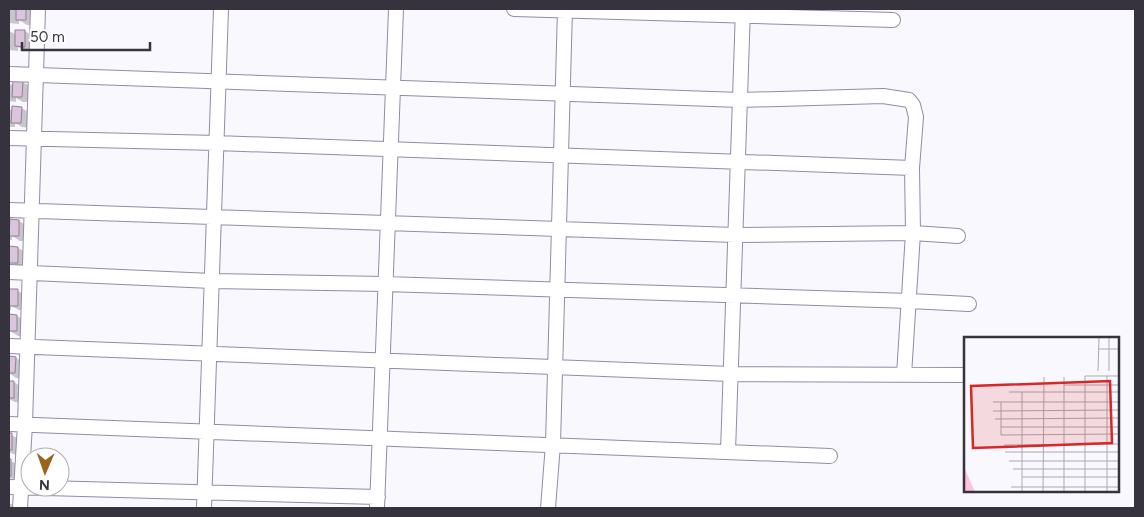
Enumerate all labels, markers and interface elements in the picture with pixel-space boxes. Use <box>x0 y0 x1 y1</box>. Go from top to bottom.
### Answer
scale bar <box>22 20 150 52</box>
text: 50 m <box>30 28 65 46</box>
inset map <box>964 337 1119 492</box>
north arrow <box>20 447 70 497</box>
text: N <box>39 476 50 493</box>

